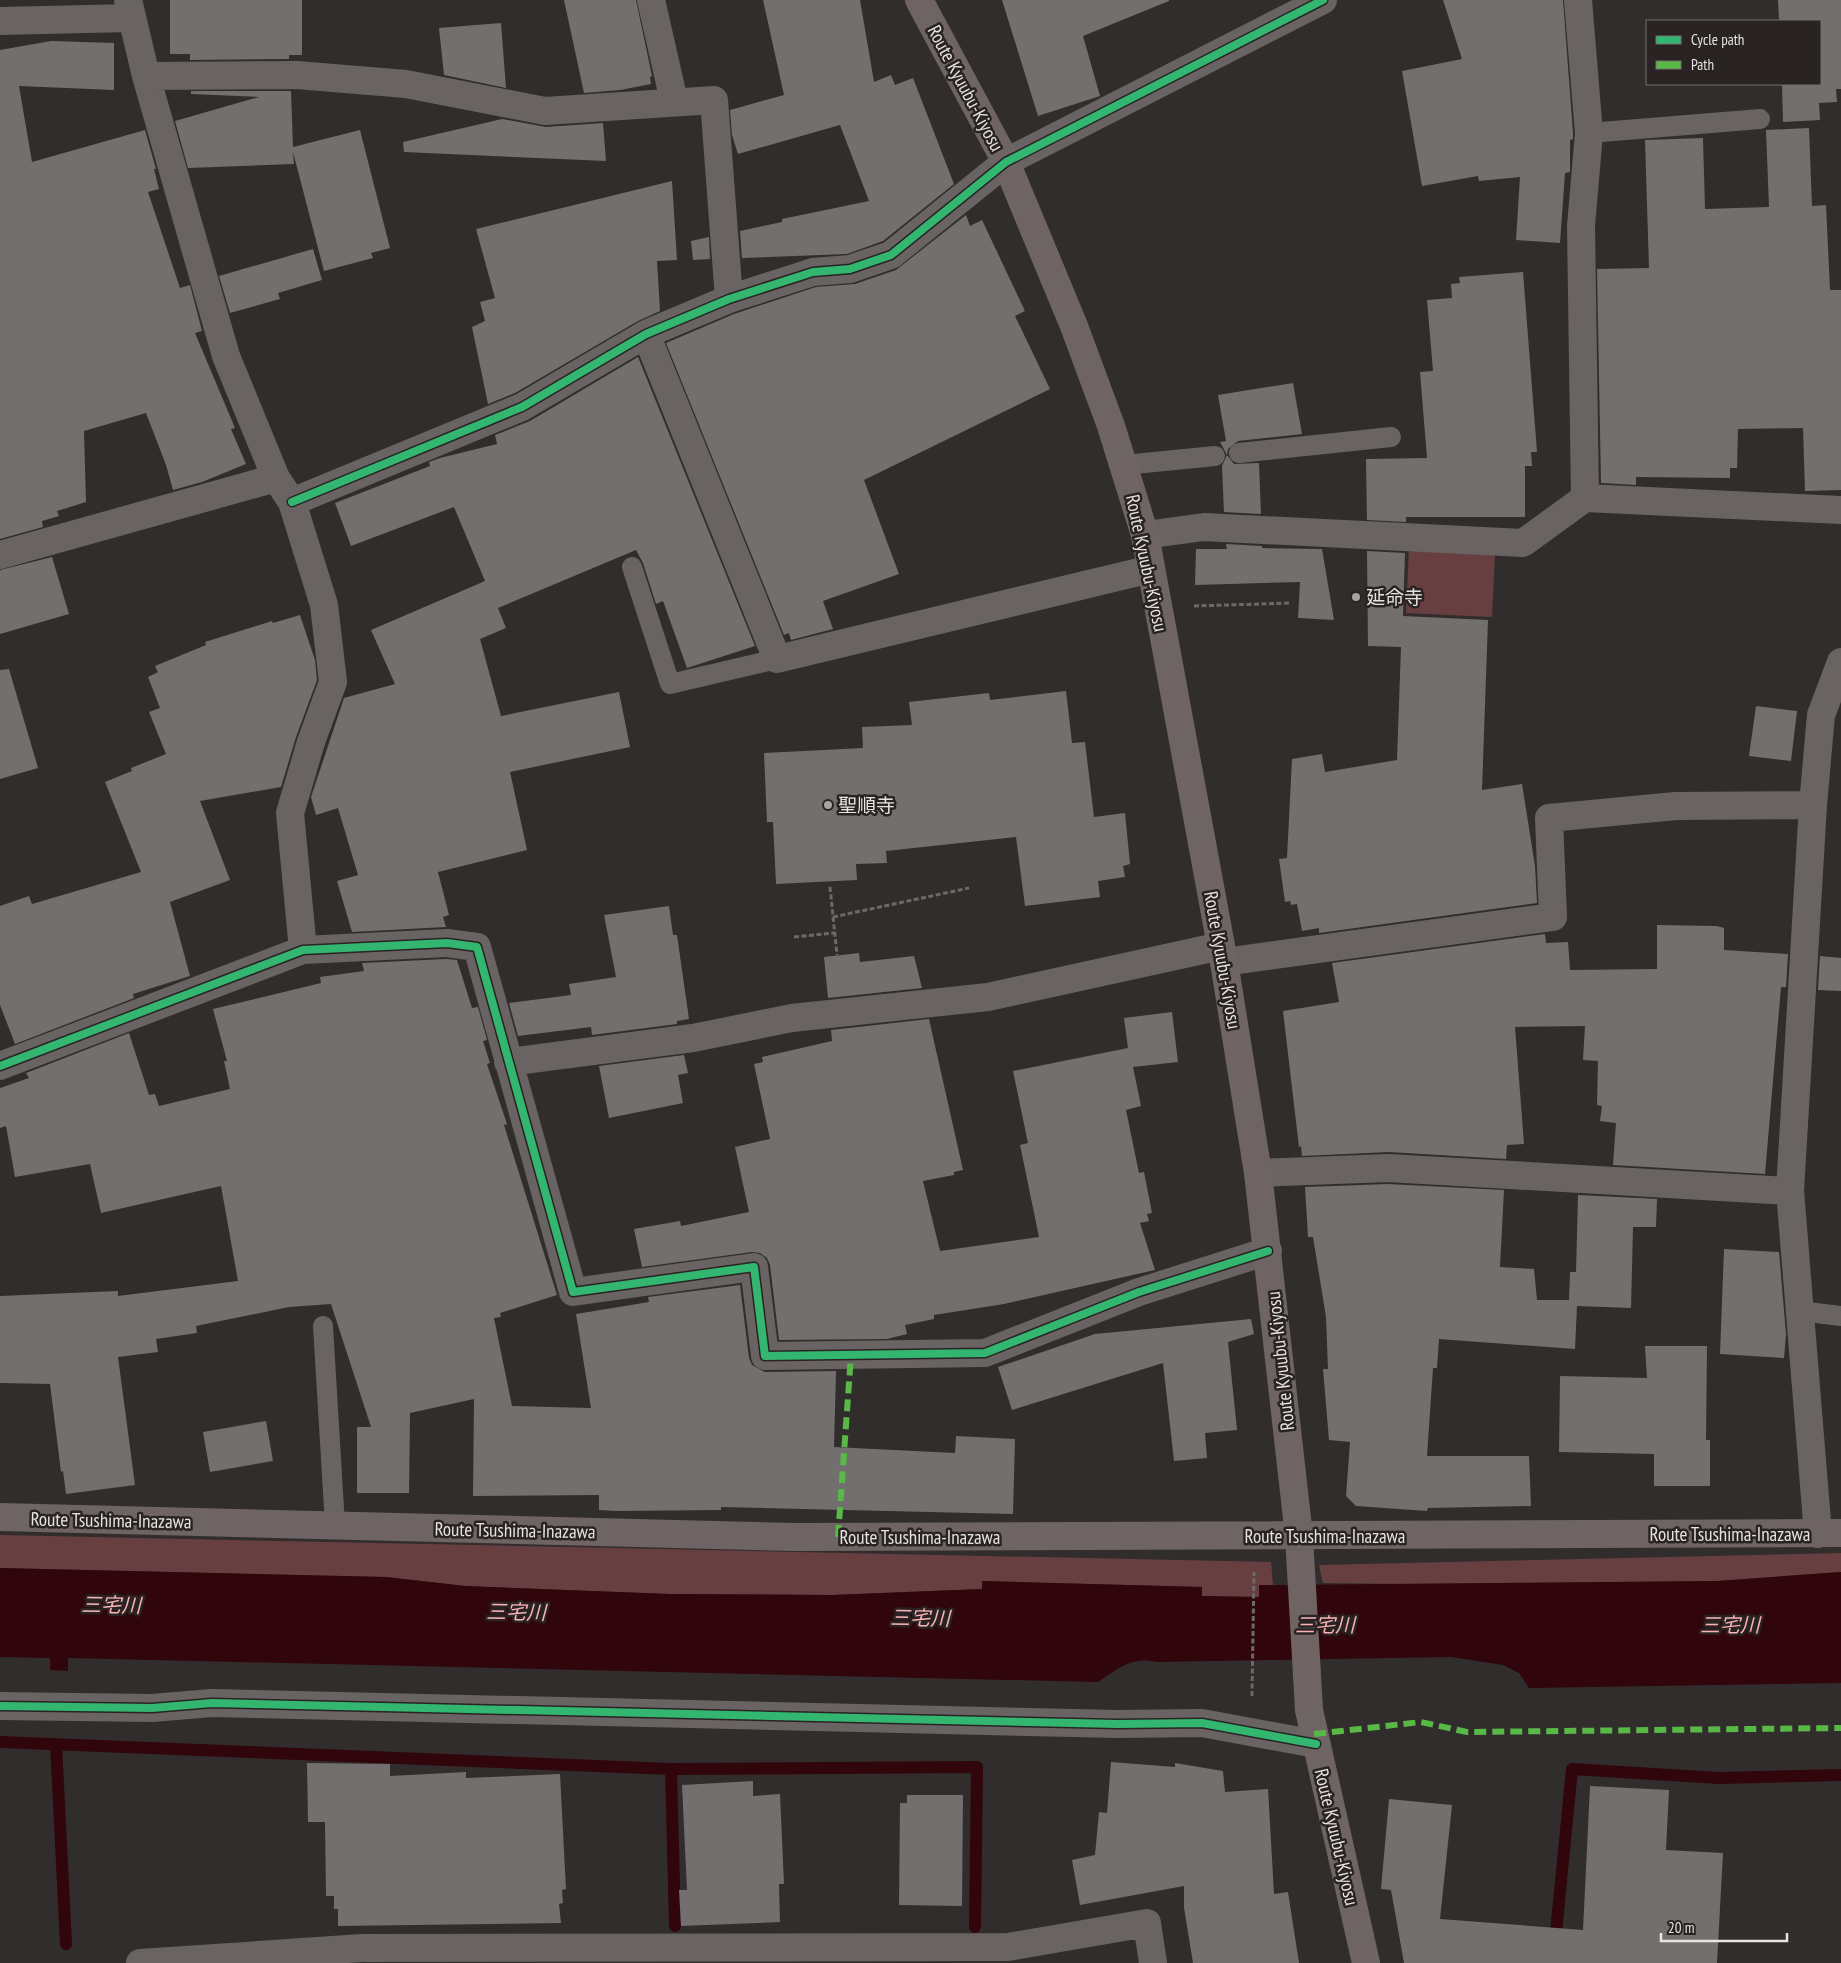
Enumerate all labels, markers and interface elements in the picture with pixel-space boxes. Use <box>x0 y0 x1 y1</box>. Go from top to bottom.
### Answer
legend <box>1646 20 1821 85</box>
street label: Route Kyuubu-Kiyosu <box>923 21 1009 155</box>
text: Cycle path <box>1691 30 1744 49</box>
text: Path <box>1691 55 1714 74</box>
street label: Route Kyuubu-Kiyosu <box>1121 492 1173 634</box>
place label: 延命寺 <box>1366 585 1423 609</box>
marker: 延命寺 <box>1350 591 1362 603</box>
place label: 聖順寺 <box>838 793 895 817</box>
marker: 聖順寺 <box>822 799 834 811</box>
street label: Route Kyuubu-Kiyosu <box>1199 889 1247 1031</box>
street label: Route Kyuubu-Kiyosu <box>1261 1290 1299 1432</box>
street label: Route Tsushima-Inazawa <box>30 1507 192 1533</box>
street label: Route Tsushima-Inazawa <box>434 1517 596 1543</box>
street label: Route Tsushima-Inazawa <box>1650 1522 1810 1546</box>
street label: Route Tsushima-Inazawa <box>1245 1524 1405 1548</box>
street label: Route Tsushima-Inazawa <box>840 1525 1000 1549</box>
water label: 三宅川 <box>81 1591 143 1619</box>
water label: 三宅川 <box>486 1598 548 1626</box>
water label: 三宅川 <box>890 1604 952 1632</box>
water label: 三宅川 <box>1295 1612 1357 1638</box>
water label: 三宅川 <box>1700 1612 1762 1638</box>
street label: Route Kyuubu-Kiyosu <box>1310 1766 1364 1908</box>
scale bar <box>1661 1910 1787 1942</box>
text: 20 m <box>1668 1918 1694 1937</box>

